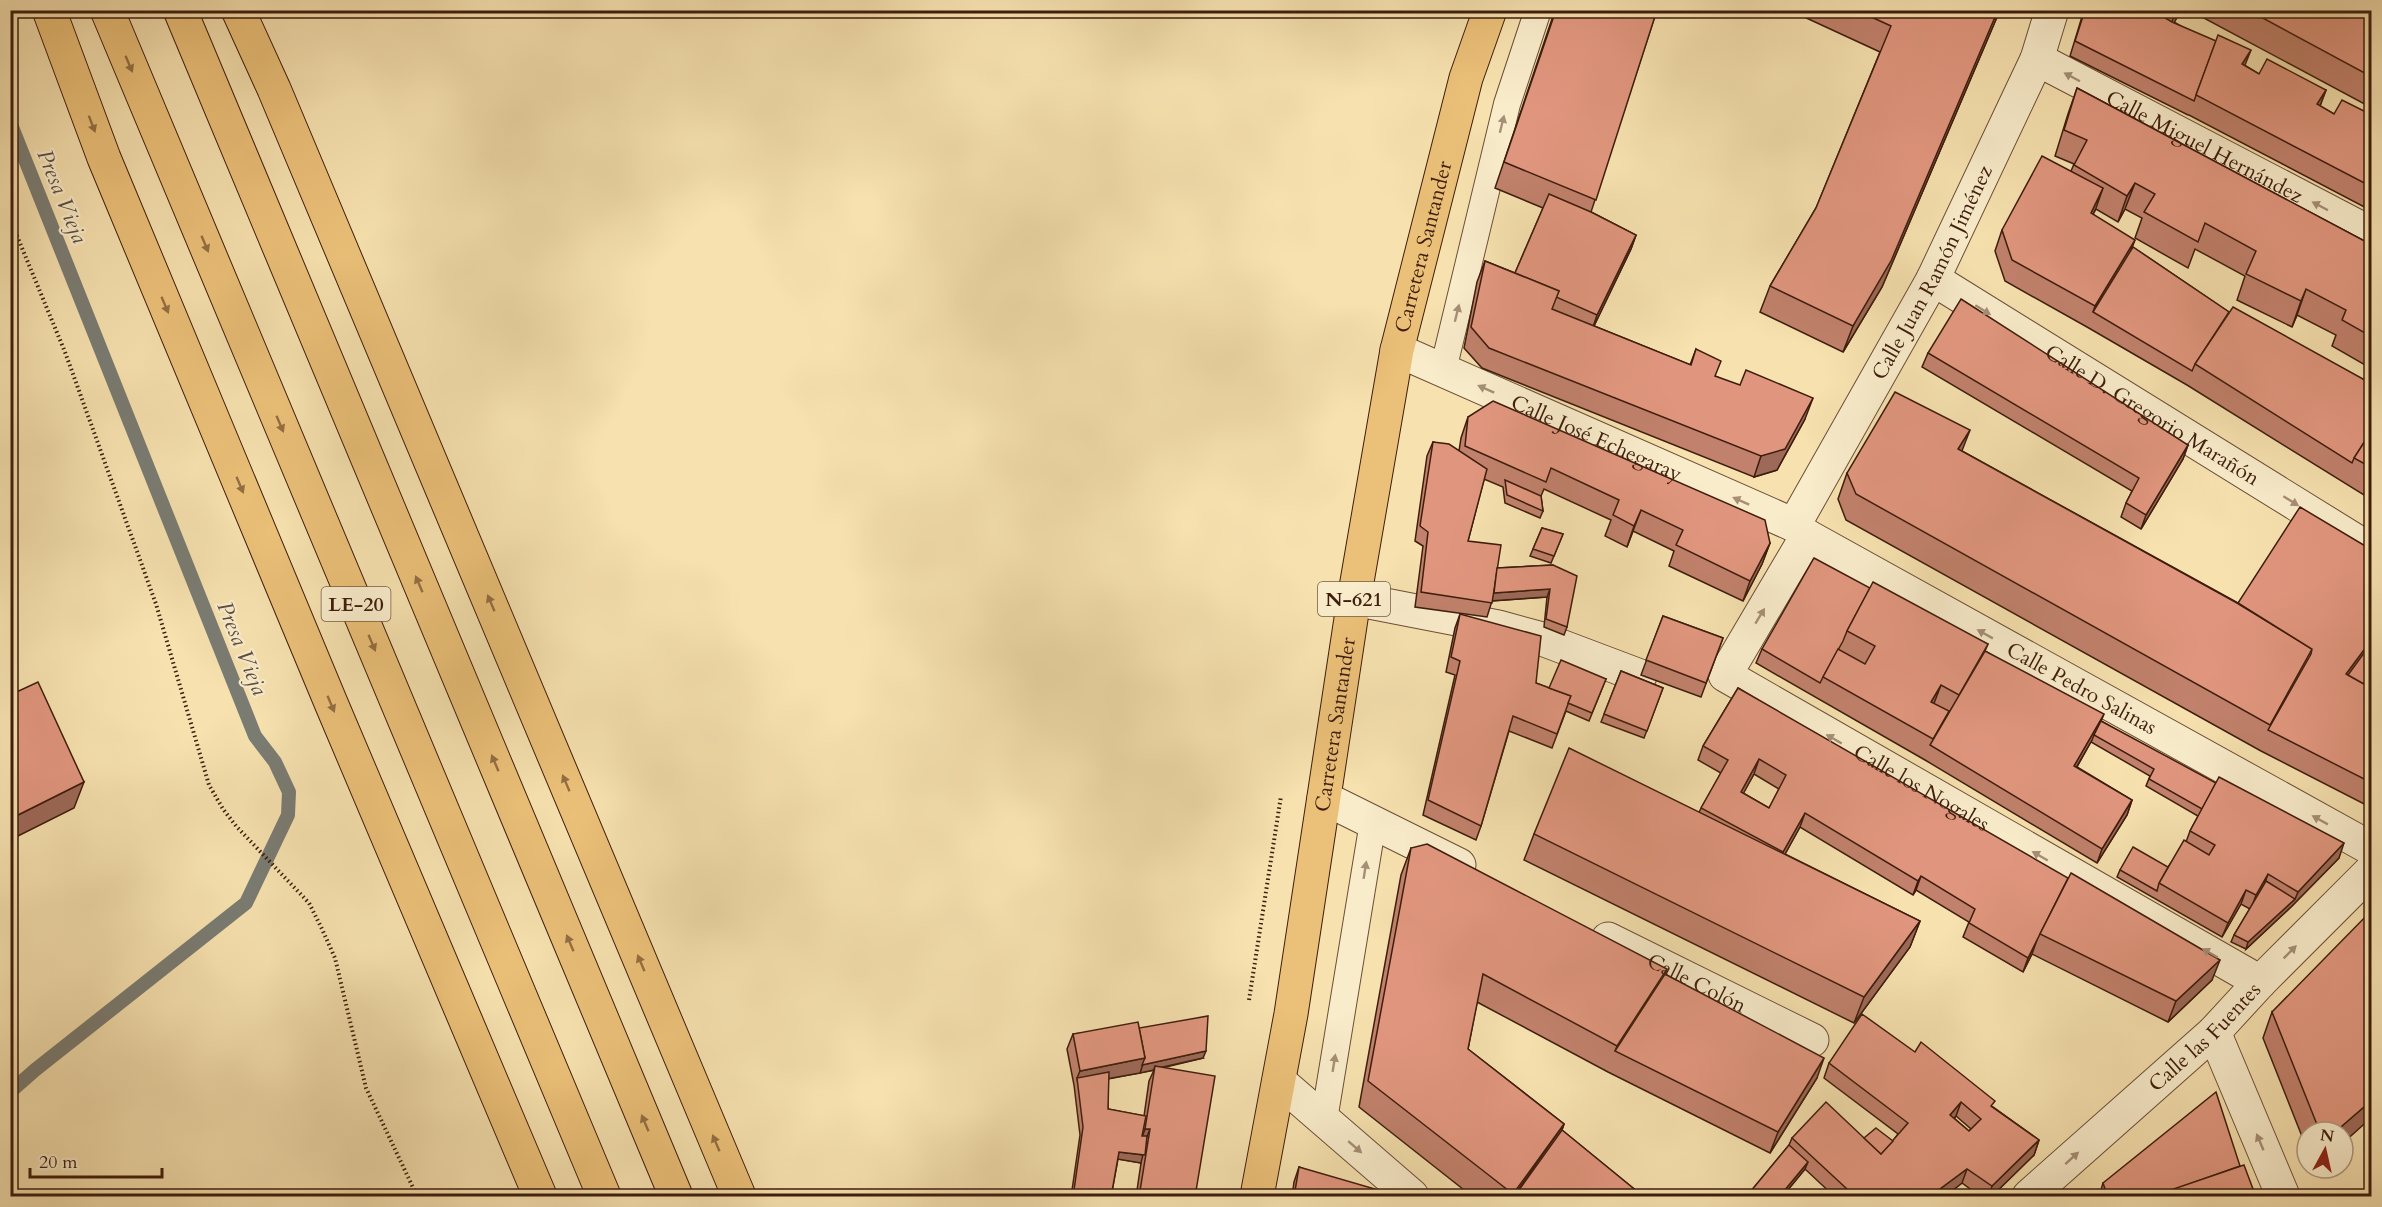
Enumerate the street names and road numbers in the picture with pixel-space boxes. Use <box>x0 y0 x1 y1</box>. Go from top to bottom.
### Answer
street label: Calle Miguel Hernández <box>2101 84 2308 211</box>
street label: Carretera Santander <box>1388 158 1459 336</box>
street label: Calle Juan Ramón Jiménez <box>1865 160 2000 385</box>
street label: Calle D. Gregorio Marañón <box>2039 338 2265 493</box>
street label: Calle José Echegaray <box>1506 388 1686 489</box>
road number: N-621 <box>1318 582 1390 616</box>
road number: LE-20 <box>322 587 391 621</box>
street label: Carretera Santander <box>1308 635 1363 814</box>
street label: Calle Pedro Salinas <box>2001 635 2162 742</box>
street label: Calle los Nogales <box>1848 738 1995 839</box>
street label: Calle Colón <box>1642 947 1751 1020</box>
street label: Calle las Fuentes <box>2142 976 2268 1099</box>

